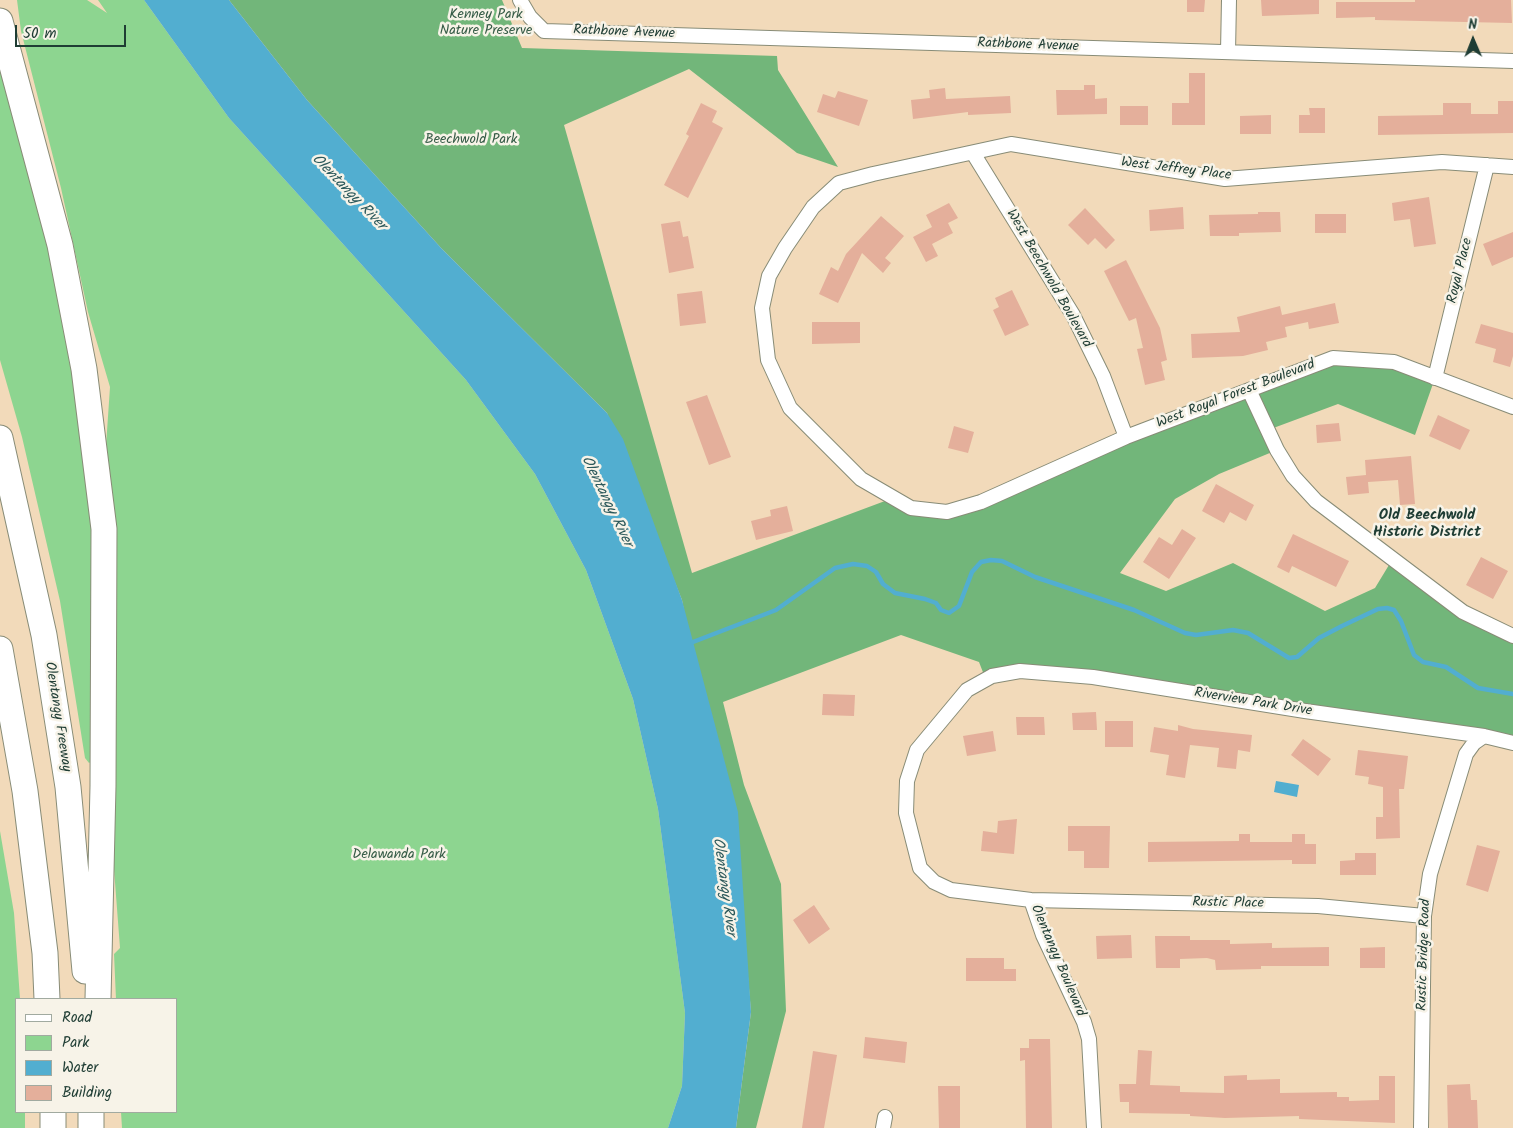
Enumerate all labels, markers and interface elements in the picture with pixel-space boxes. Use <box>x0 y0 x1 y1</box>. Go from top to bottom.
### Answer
park label: Kenney Park Nature Preserve <box>440 8 532 40</box>
text: N <box>1468 14 1477 36</box>
scale bar <box>18 15 129 47</box>
north arrow <box>1448 15 1498 65</box>
text: 50 m <box>23 22 57 46</box>
street label: Rathbone Avenue <box>573 23 675 43</box>
street label: Rathbone Avenue <box>977 36 1079 56</box>
park label: Beechwold Park <box>425 133 517 149</box>
water label: Olentangy River <box>307 151 389 235</box>
street label: West Jeffrey Place <box>1120 155 1232 185</box>
street label: West Beechwold Boulevard <box>1001 207 1095 351</box>
street label: Royal Place <box>1445 237 1477 305</box>
street label: West Royal Forest Boulevard <box>1154 357 1318 433</box>
water label: Olentangy River <box>576 454 636 550</box>
district label: Old Beechwold Historic District <box>1373 507 1481 542</box>
street label: Olentangy Freeway <box>40 661 74 773</box>
street label: Riverview Park Drive <box>1193 685 1313 721</box>
water label: Olentangy River <box>707 837 739 937</box>
park label: Delawanda Park <box>352 848 446 864</box>
street label: Rustic Place <box>1192 895 1264 913</box>
street label: Rustic Bridge Road <box>1415 899 1435 1011</box>
street label: Olentangy Boulevard <box>1026 903 1088 1019</box>
legend <box>15 998 178 1113</box>
text: Road <box>62 1006 92 1030</box>
text: Park <box>62 1031 89 1055</box>
text: Water <box>62 1056 98 1080</box>
text: Building <box>62 1081 112 1105</box>

